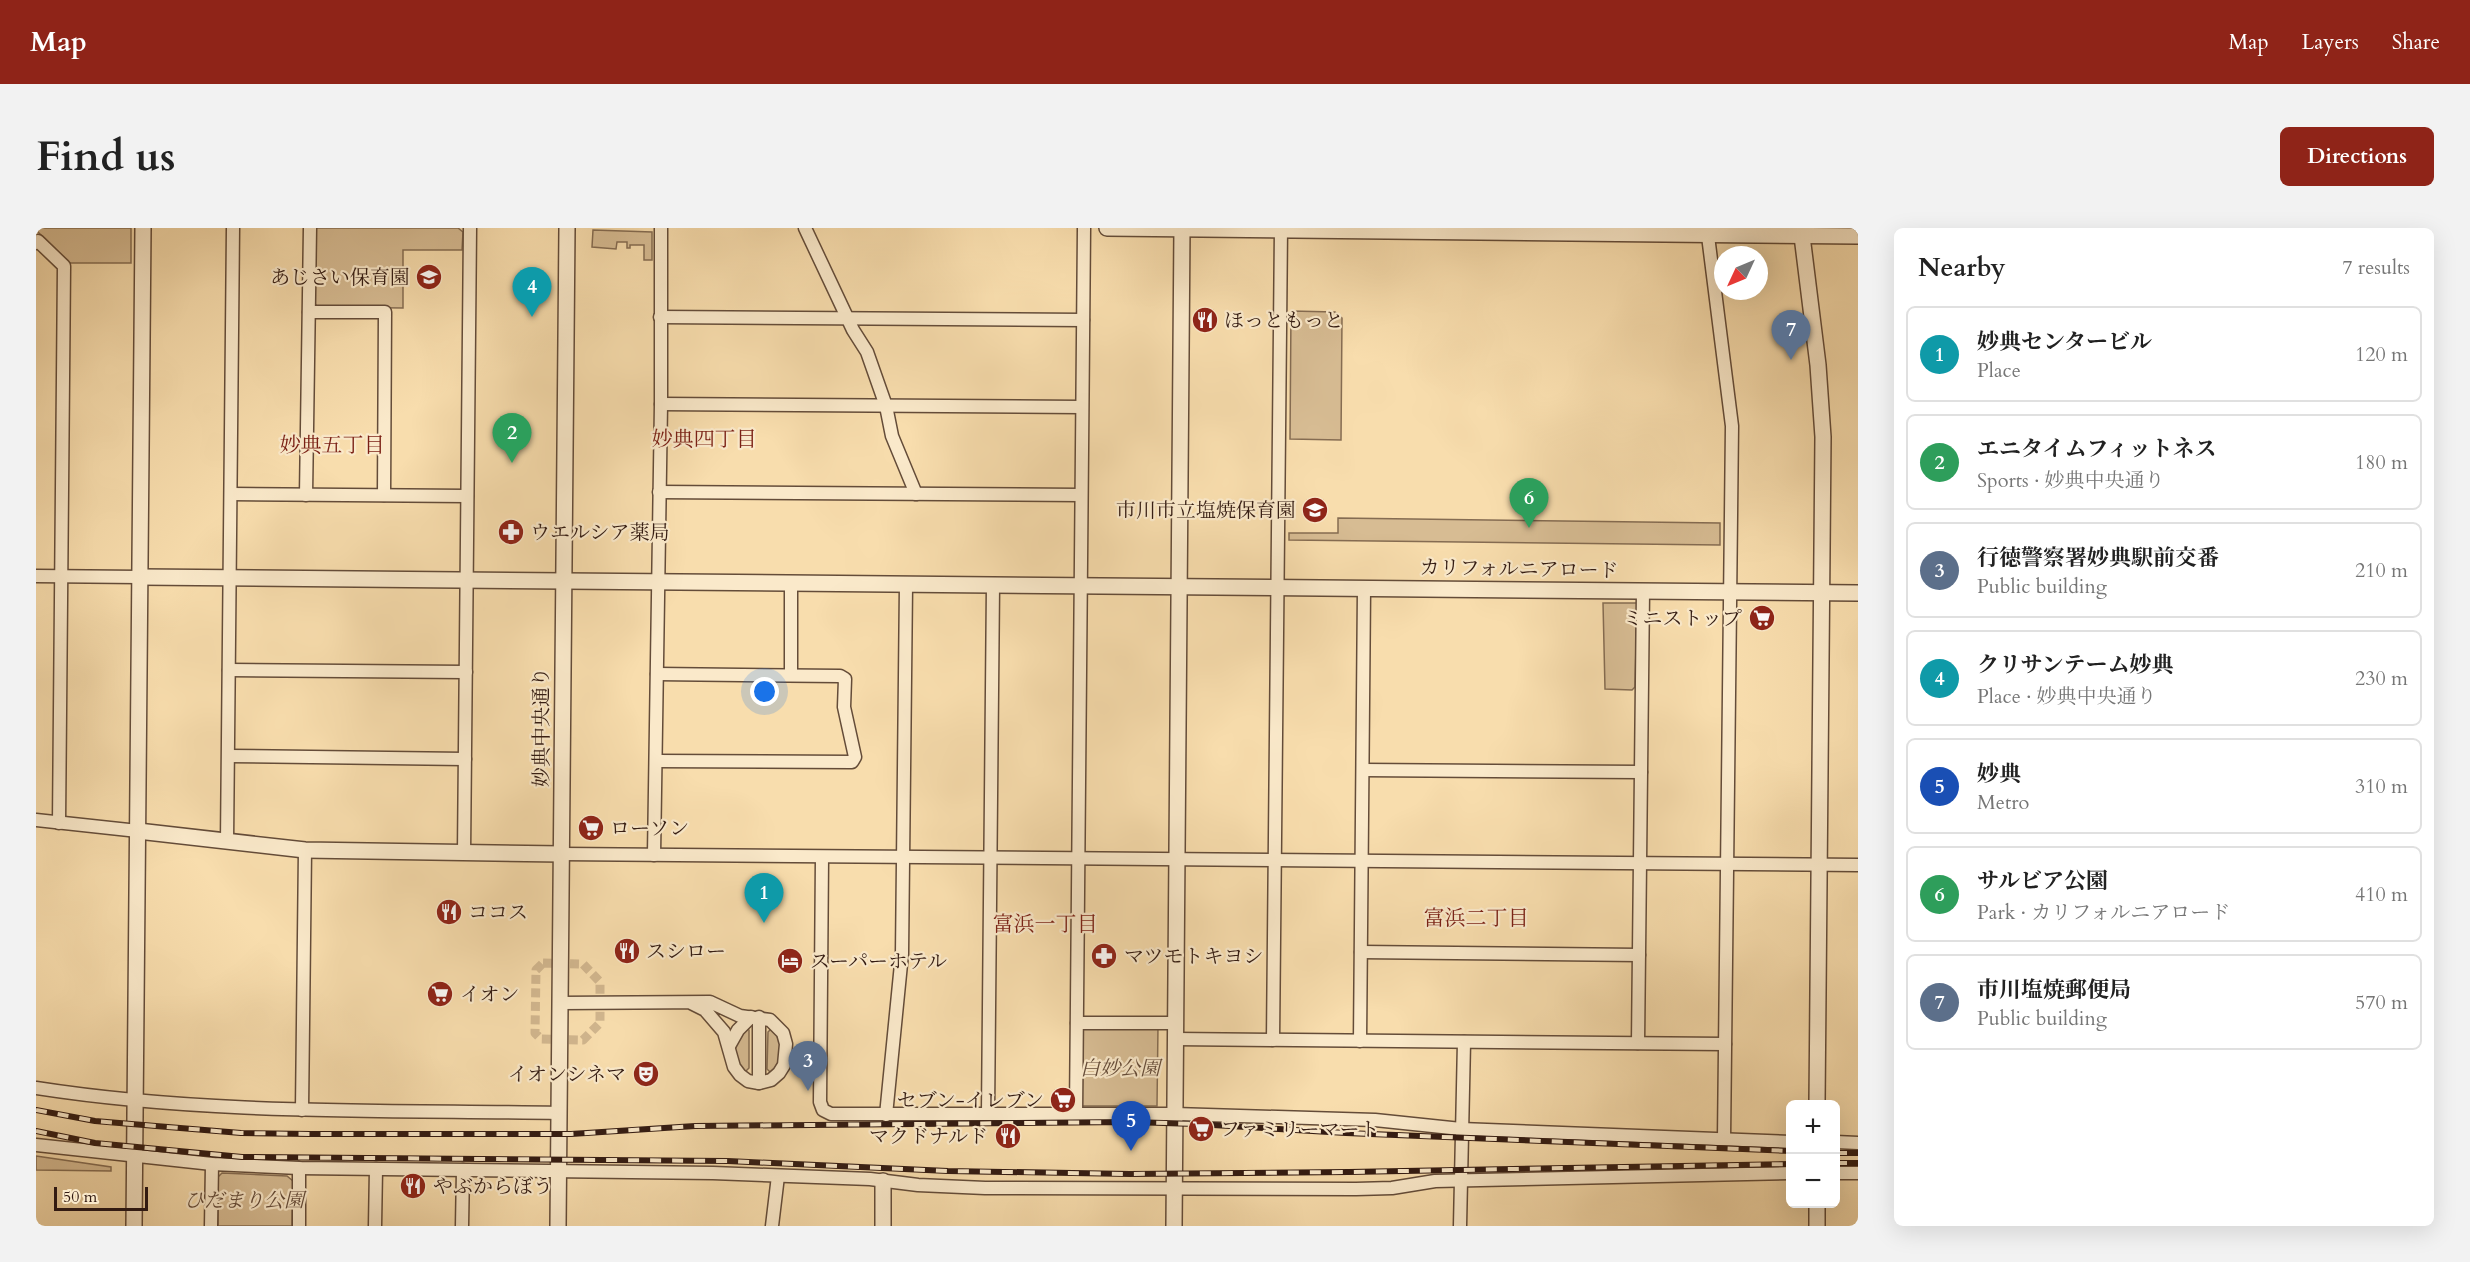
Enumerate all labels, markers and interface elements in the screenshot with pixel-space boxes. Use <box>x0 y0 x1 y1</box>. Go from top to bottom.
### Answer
text: Map <box>30 23 87 61</box>
text: Map <box>2229 28 2269 57</box>
text: Layers <box>2302 28 2359 57</box>
text: Share <box>2392 28 2440 57</box>
button: Directions <box>2280 127 2434 186</box>
text: Find us <box>36 128 176 185</box>
north arrow <box>1714 246 1768 300</box>
text: Nearby <box>1918 250 2006 285</box>
text: 7 results <box>2342 254 2410 281</box>
school or university icon: あじさい保育園 <box>414 262 444 292</box>
place label: あじさい保育園 <box>270 264 410 291</box>
pin: 4 <box>512 268 552 317</box>
restaurant icon: ほっともっと <box>1190 305 1220 335</box>
place label: ほっともっと <box>1224 307 1344 334</box>
pin: 7 <box>1772 310 1810 360</box>
text: 妙典センタービル <box>1977 327 2152 357</box>
text: 1 <box>1934 341 1945 368</box>
text: 120 m <box>2355 341 2408 368</box>
text: Place <box>1977 357 2021 384</box>
pin: 2 <box>492 414 532 463</box>
district label: 妙典四丁目 <box>652 425 757 454</box>
district label: 妙典五丁目 <box>280 431 385 460</box>
text: エニタイムフィットネス <box>1977 434 2217 464</box>
text: 2 <box>1934 449 1945 476</box>
text: 180 m <box>2355 449 2408 476</box>
text: Sports · 妙典中央通り <box>1977 467 2165 494</box>
pin: 6 <box>1510 478 1548 528</box>
school or university icon: 市川市立塩焼保育園 <box>1300 495 1330 525</box>
place label: 市川市立塩焼保育園 <box>1116 497 1296 524</box>
pharmacy icon: ウエルシア薬局 <box>496 517 526 547</box>
place label: ウエルシア薬局 <box>530 519 670 546</box>
text: 行徳警察署妙典駅前交番 <box>1977 543 2219 573</box>
street label: カリフォルニアロード <box>1419 554 1619 584</box>
text: 3 <box>1934 557 1945 584</box>
text: 210 m <box>2355 557 2408 584</box>
text: Public building <box>1977 573 2107 600</box>
supermarket icon: ミニストップ <box>1747 603 1777 633</box>
place label: ミニストップ <box>1623 605 1742 632</box>
text: クリサンテーム妙典 <box>1977 650 2173 680</box>
text: 4 <box>1934 665 1945 692</box>
text: 230 m <box>2355 665 2408 692</box>
street label: 妙典中央通り <box>528 667 555 787</box>
your location <box>750 677 779 706</box>
text: Place · 妙典中央通り <box>1977 683 2157 710</box>
text: 妙典 <box>1977 759 2021 789</box>
text: 5 <box>1934 773 1945 800</box>
text: 310 m <box>2355 773 2408 800</box>
text: Metro <box>1977 789 2029 816</box>
supermarket icon: ローソン <box>576 813 606 843</box>
place label: ローソン <box>610 815 689 842</box>
text: サルビア公園 <box>1977 866 2108 896</box>
pin: 1 <box>744 874 784 923</box>
text: 6 <box>1934 881 1945 908</box>
text: 410 m <box>2355 881 2408 908</box>
restaurant icon: ココス <box>434 897 464 927</box>
place label: ココス <box>468 899 528 926</box>
text: Park · カリフォルニアロード <box>1977 899 2230 926</box>
district label: 富浜二丁目 <box>1424 904 1529 933</box>
district label: 富浜一丁目 <box>993 910 1098 939</box>
restaurant icon: スシロー <box>612 936 642 966</box>
place label: スシロー <box>646 938 726 965</box>
pharmacy icon: マツモトキヨシ <box>1089 941 1119 971</box>
place label: マツモトキヨシ <box>1124 943 1263 970</box>
hotel icon: スーパーホテル <box>775 946 805 976</box>
place label: スーパーホテル <box>810 948 947 975</box>
text: 市川塩焼郵便局 <box>1977 975 2131 1005</box>
supermarket icon: イオン <box>425 979 455 1009</box>
place label: イオン <box>460 981 519 1008</box>
text: 7 <box>1934 989 1945 1016</box>
text: 570 m <box>2355 989 2408 1016</box>
text: Public building <box>1977 1005 2107 1032</box>
pin: 3 <box>788 1042 828 1091</box>
park label: 白妙公園 <box>1080 1055 1163 1082</box>
theatre icon: イオンシネマ <box>631 1059 661 1089</box>
place label: イオンシネマ <box>508 1061 626 1088</box>
supermarket icon: セブン-イレブン <box>1048 1085 1078 1115</box>
place label: セブン-イレブン <box>897 1087 1044 1114</box>
map controls <box>1786 1100 1840 1208</box>
button: + <box>1786 1100 1840 1154</box>
pin: 5 <box>1112 1102 1150 1151</box>
supermarket icon: ファミリーマート <box>1186 1114 1216 1144</box>
place label: ファミリーマート <box>1220 1116 1380 1143</box>
restaurant icon: マクドナルド <box>993 1121 1023 1151</box>
place label: マクドナルド <box>869 1123 988 1150</box>
button: − <box>1786 1154 1840 1208</box>
restaurant icon: やぶからぼう <box>398 1171 428 1201</box>
place label: やぶからぼう <box>433 1173 553 1200</box>
scale bar <box>54 1184 148 1212</box>
text: 50 m <box>63 1186 97 1208</box>
park label: ひだまり公園 <box>184 1187 307 1214</box>

